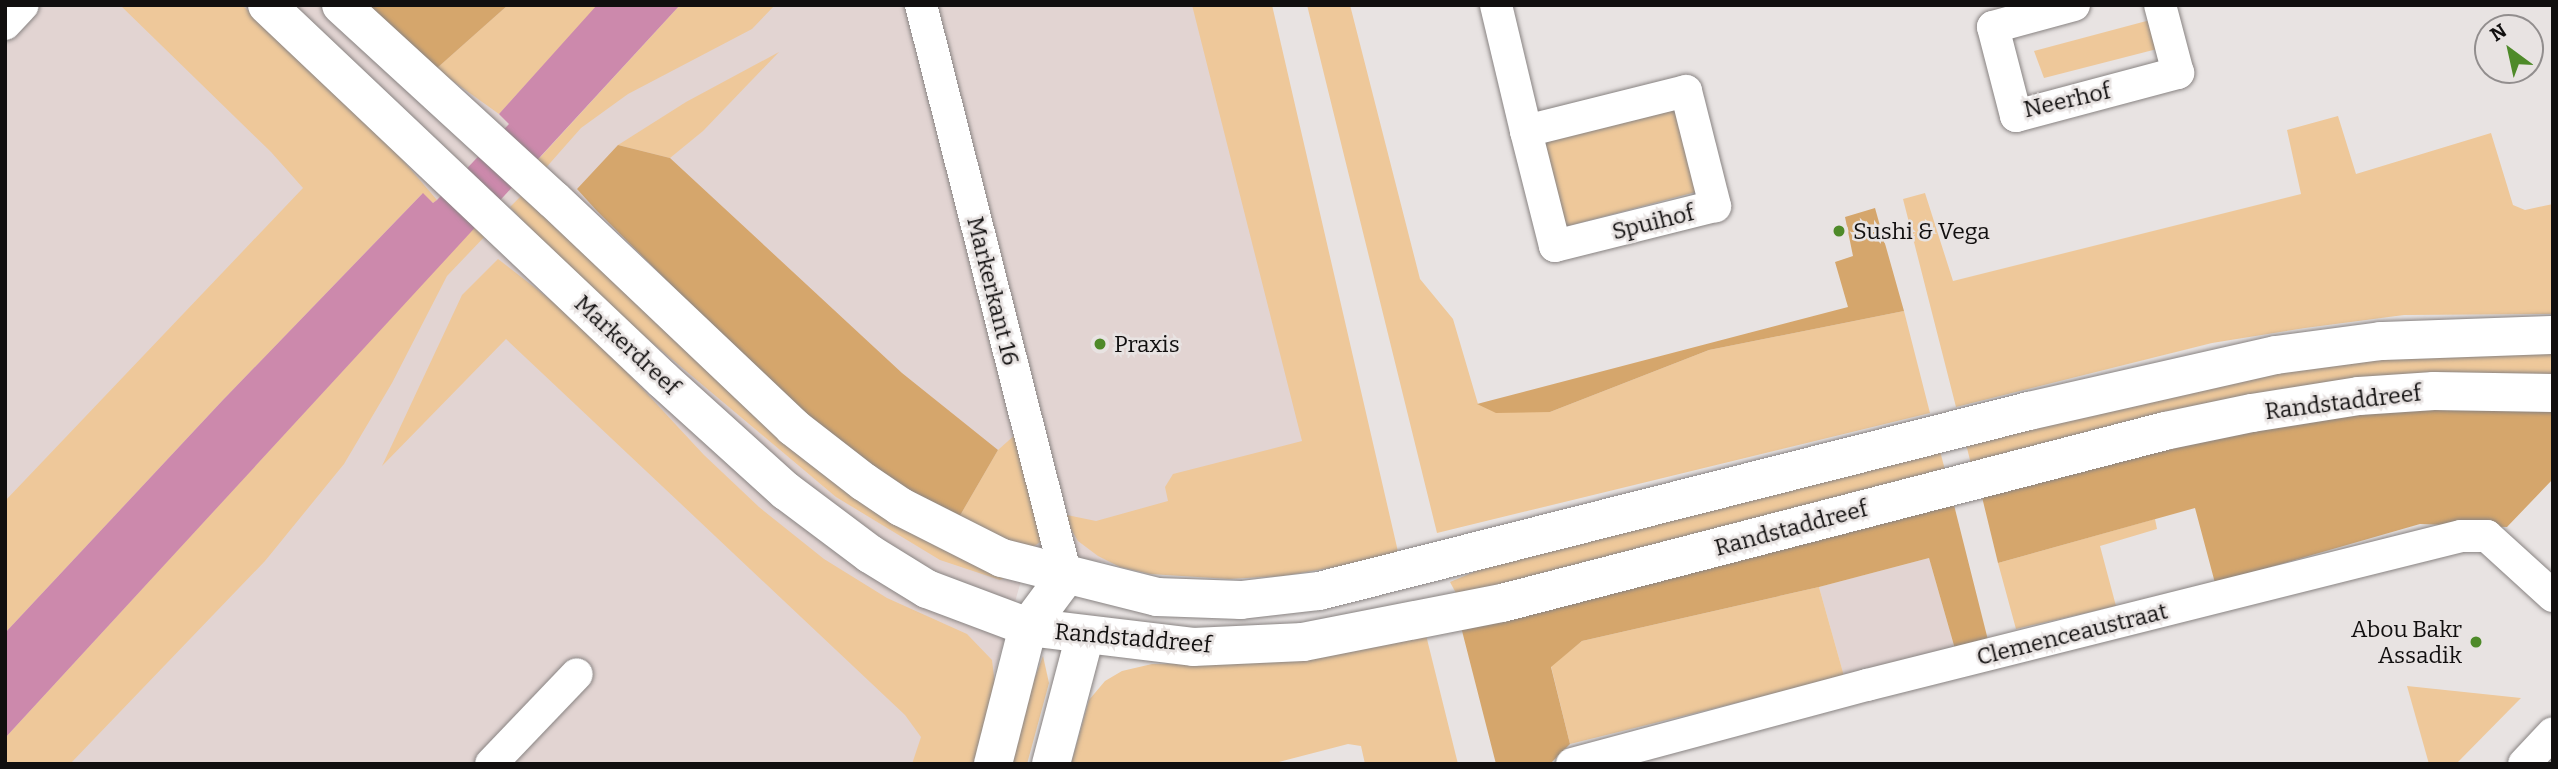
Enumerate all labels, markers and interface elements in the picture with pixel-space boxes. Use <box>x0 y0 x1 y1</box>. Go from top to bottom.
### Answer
north arrow <box>2474 14 2544 84</box>
text: N <box>2486 19 2511 46</box>
street label: Neerhof <box>2021 77 2113 123</box>
street label: Spuihof <box>1609 199 1697 245</box>
street label: Markerkant 16 <box>961 214 1025 368</box>
place label: Sushi & Vega <box>1853 217 1990 245</box>
marker: Sushi & Vega <box>1831 223 1847 239</box>
street label: Markerdreef <box>569 289 685 401</box>
place label: Praxis <box>1114 330 1180 358</box>
marker: Praxis <box>1092 336 1108 352</box>
street label: Randstaddreef <box>2263 379 2423 425</box>
street label: Randstaddreef <box>1711 494 1871 562</box>
street label: Clemenceaustraat <box>1974 597 2170 671</box>
place label: Abou Bakr Assadik <box>2351 615 2462 669</box>
street label: Randstaddreef <box>1053 617 1213 659</box>
marker: Abou Bakr Assadik <box>2468 634 2484 650</box>

